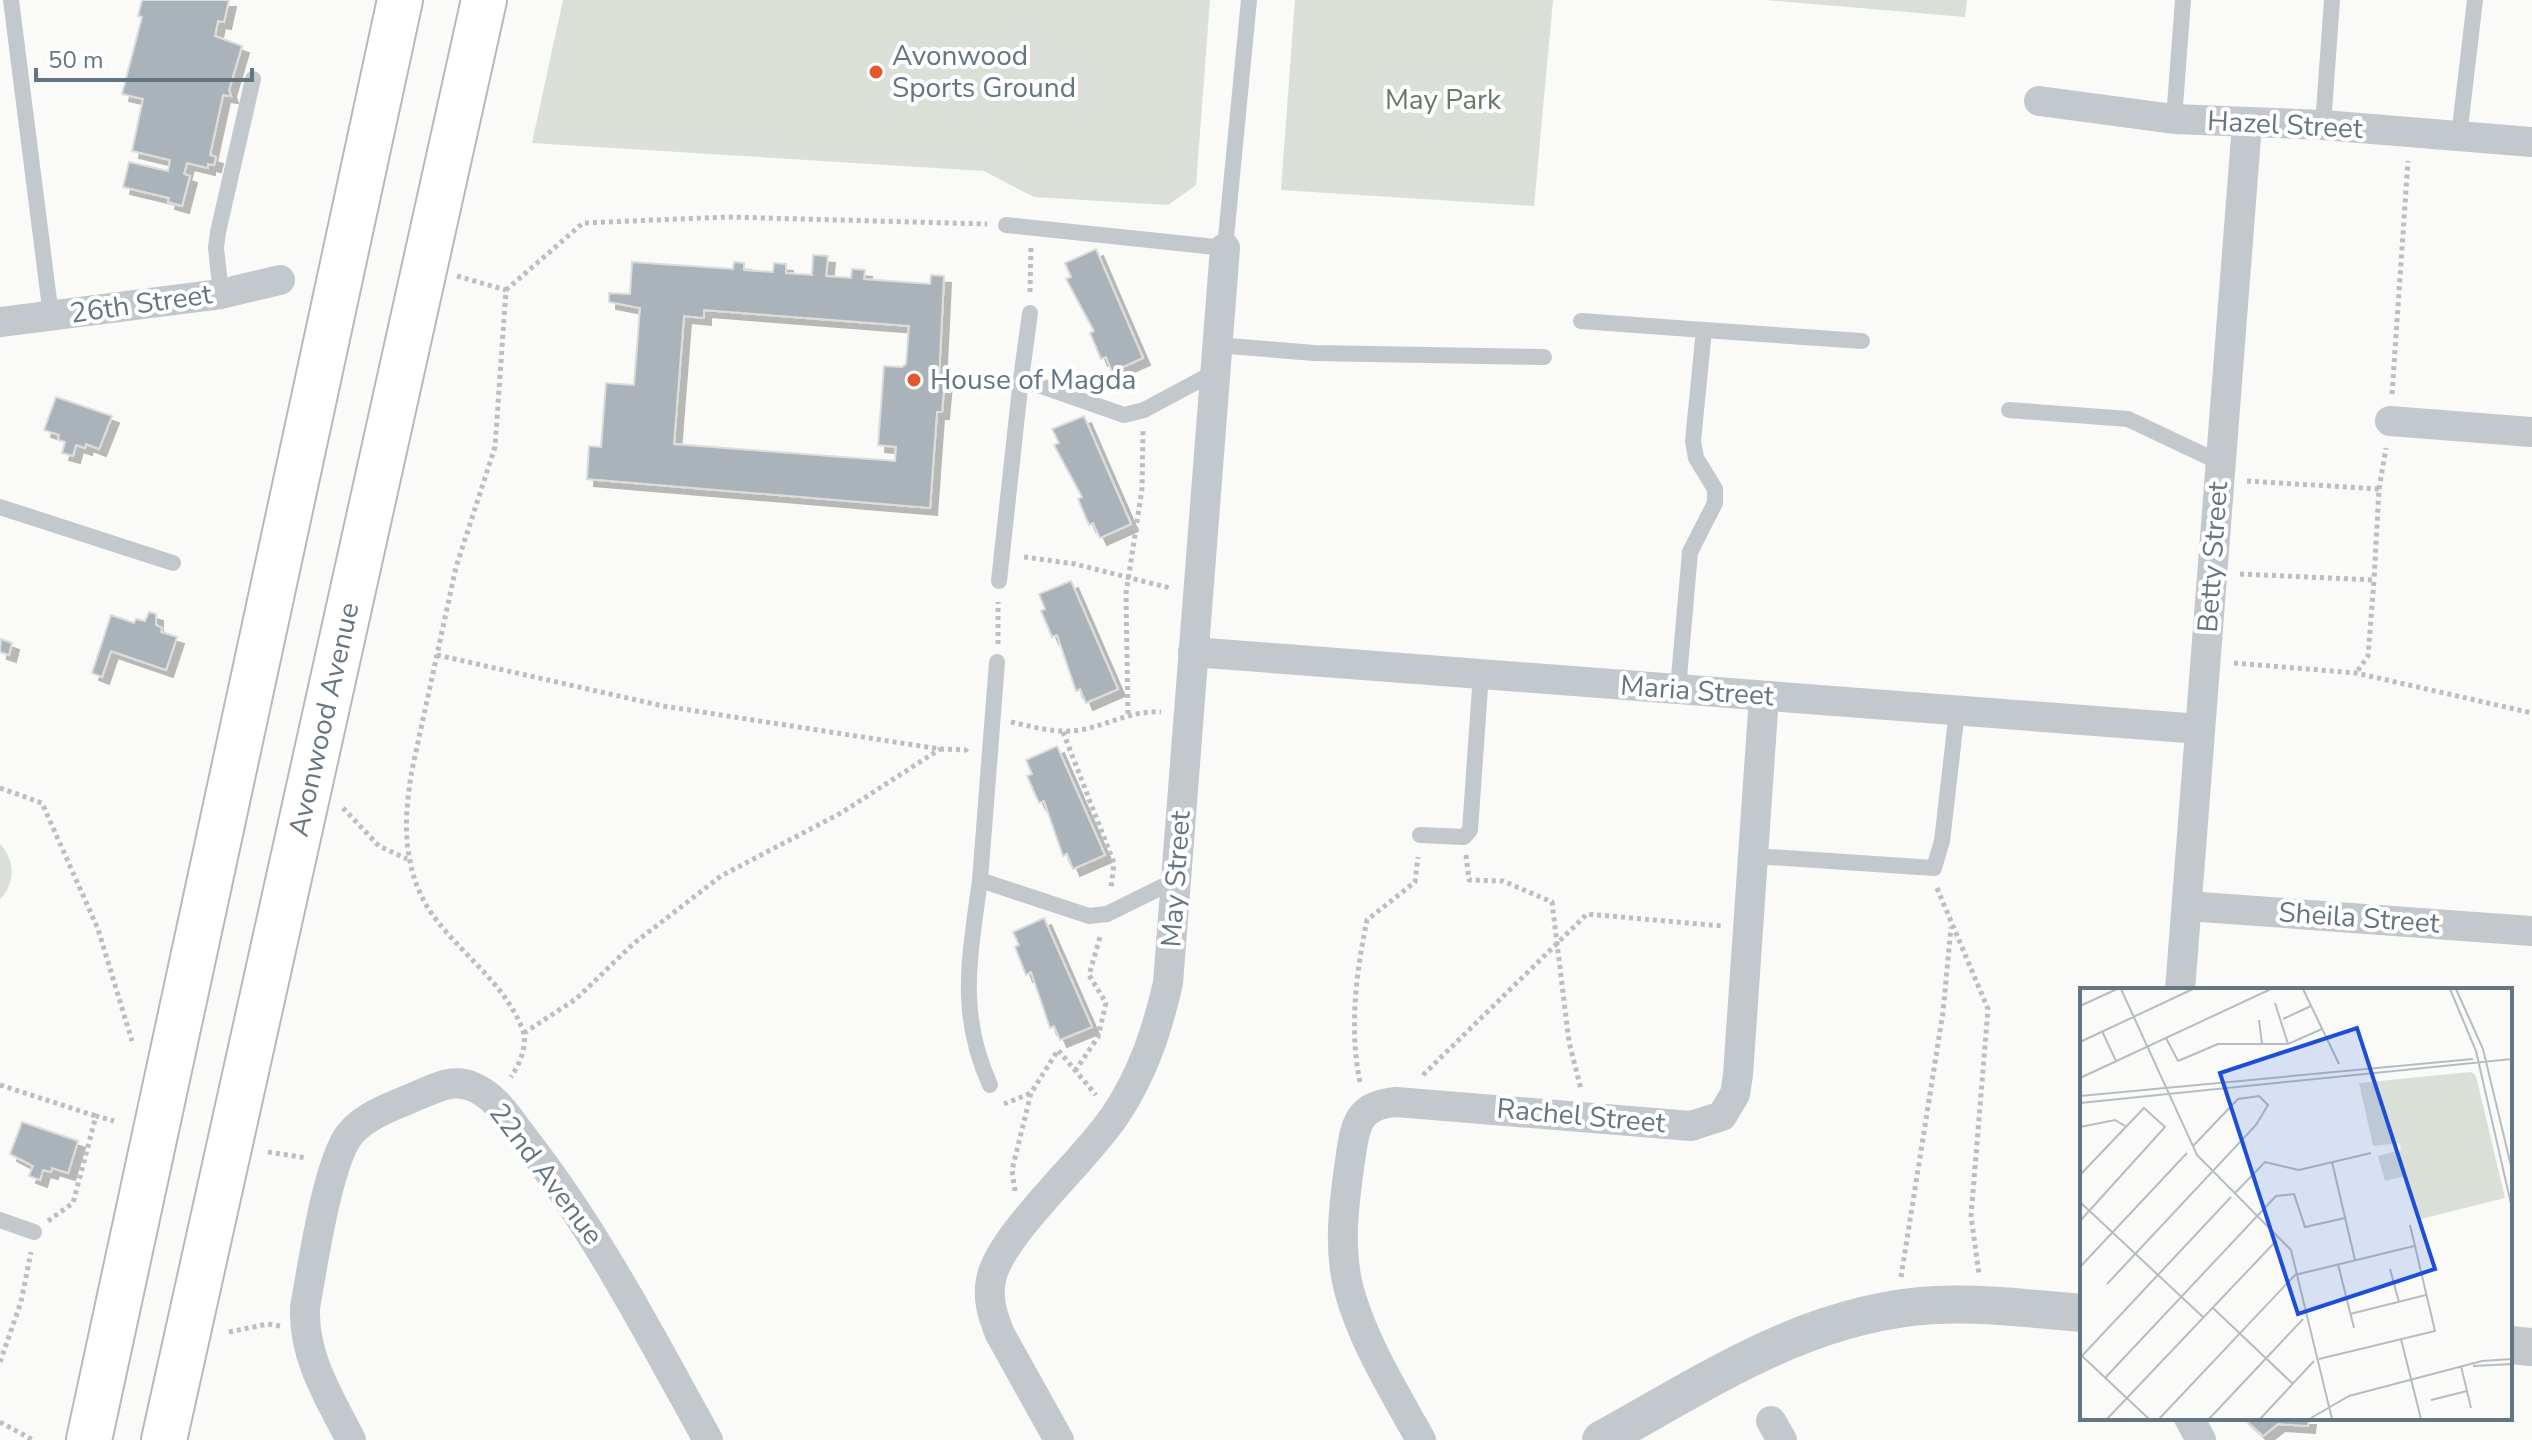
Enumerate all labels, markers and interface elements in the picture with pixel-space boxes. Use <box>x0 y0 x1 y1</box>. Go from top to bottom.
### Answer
scale bar <box>36 32 252 82</box>
place label: Avonwood Sports Ground <box>892 37 1076 107</box>
text: 50 m <box>48 44 104 76</box>
marker: Avonwood Sports Ground <box>867 63 885 81</box>
park label: May Park <box>1385 81 1502 119</box>
street label: Hazel Street <box>2206 102 2364 148</box>
street label: 26th Street <box>68 275 215 333</box>
place label: House of Magda <box>930 361 1136 399</box>
marker: House of Magda <box>905 371 923 389</box>
street label: Betty Street <box>2189 480 2237 634</box>
street label: Avonwood Avenue <box>280 599 369 840</box>
street label: Maria Street <box>1619 667 1775 715</box>
street label: May Street <box>1152 809 1200 948</box>
street label: Sheila Street <box>2277 893 2441 943</box>
inset map <box>2080 988 2512 1420</box>
street label: Rachel Street <box>1495 1090 1667 1142</box>
street label: 22nd Avenue <box>480 1095 612 1253</box>

